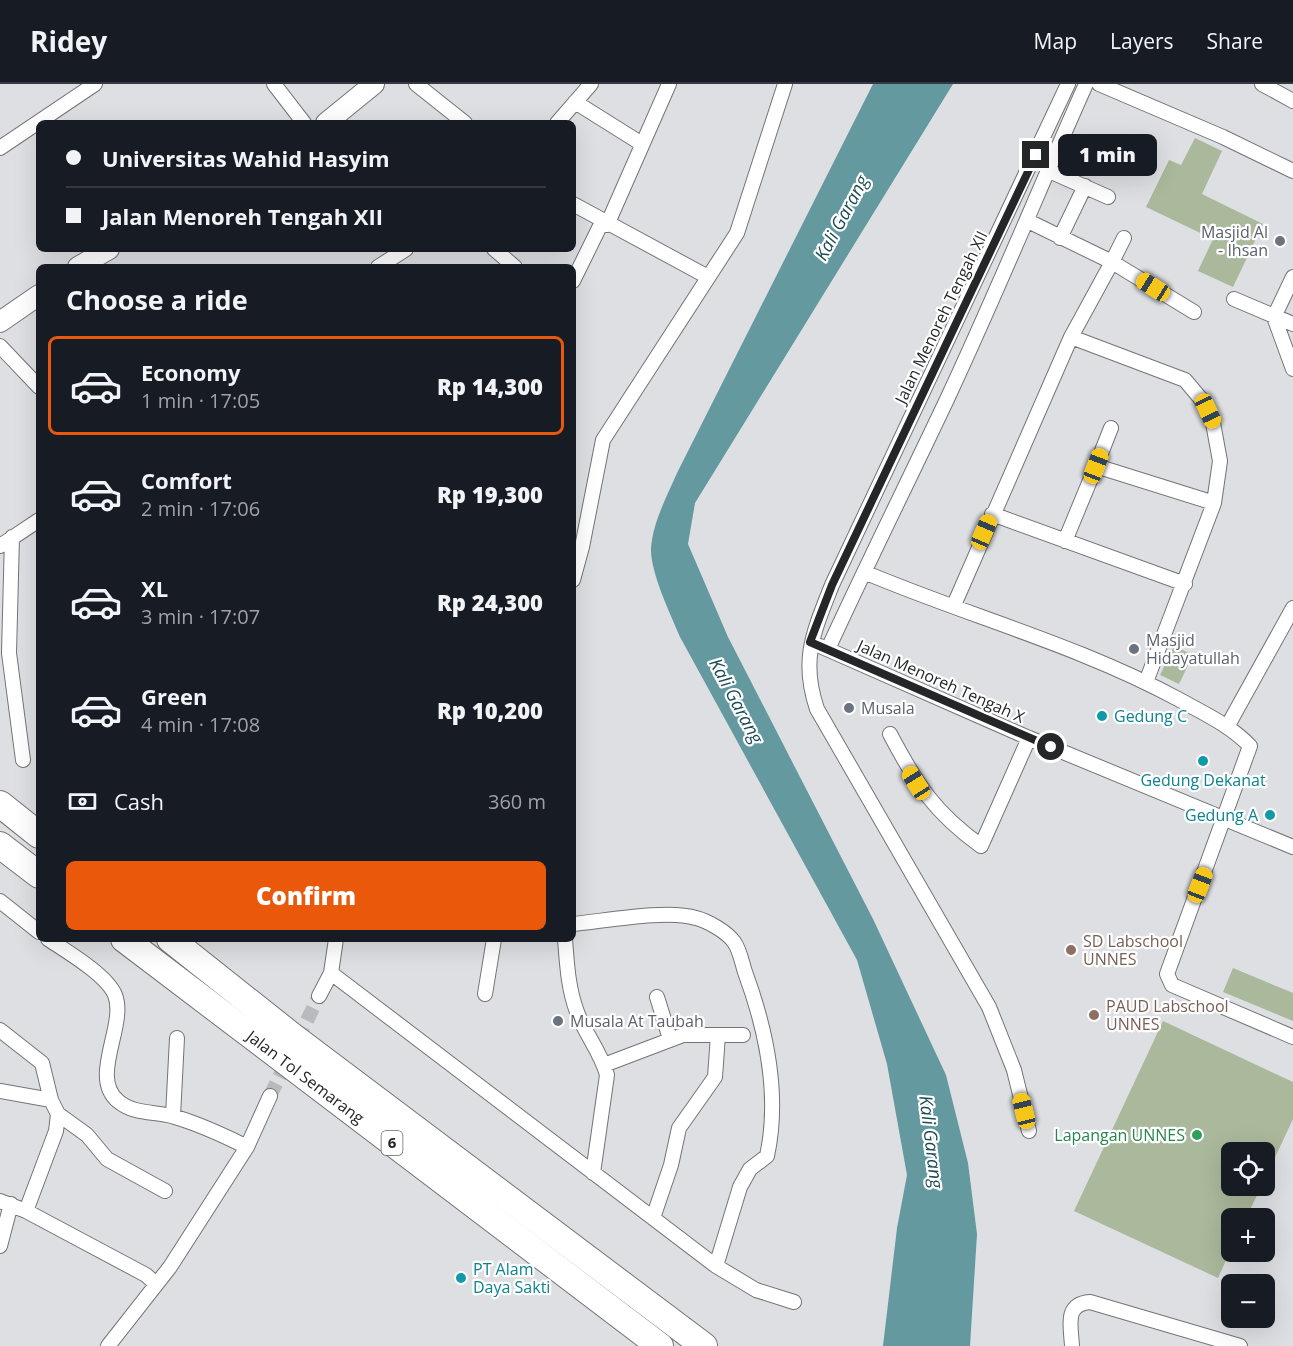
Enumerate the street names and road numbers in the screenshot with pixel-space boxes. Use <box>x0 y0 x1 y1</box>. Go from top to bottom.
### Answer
street label: Jalan Menoreh Tengah XII <box>889 227 992 409</box>
street label: Jalan Menoreh Tengah X <box>852 633 1029 728</box>
street label: Jalan Tol Semarang <box>241 1024 369 1129</box>
road number: 6 <box>382 1131 402 1155</box>

